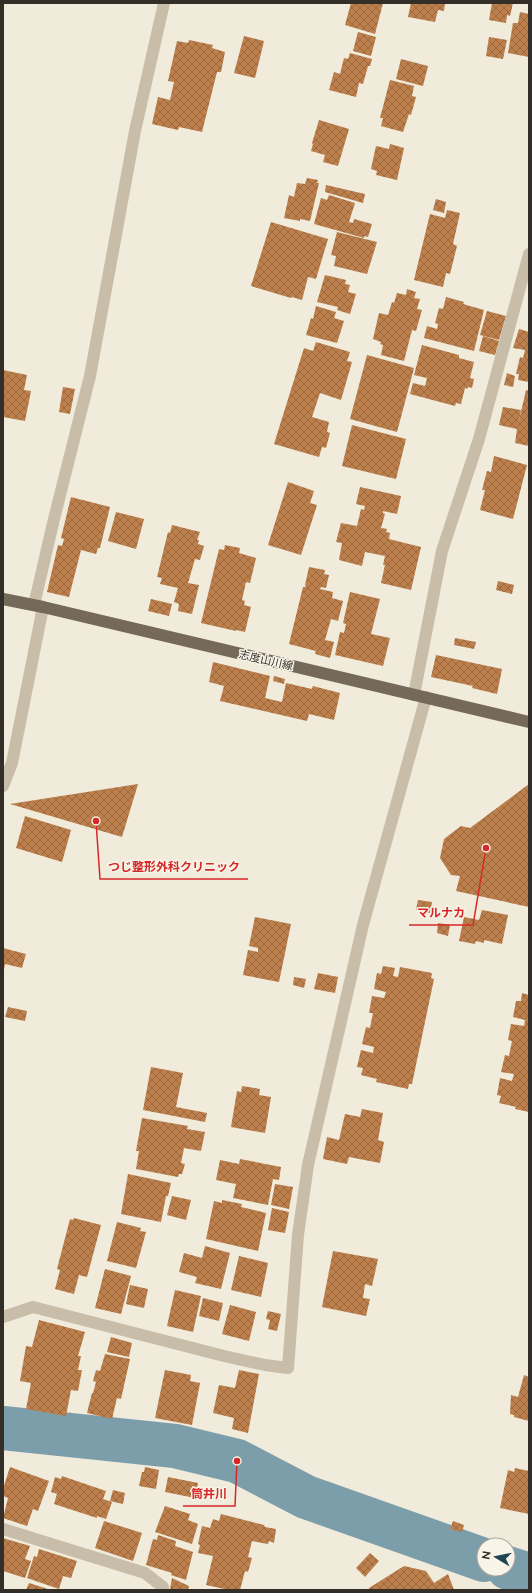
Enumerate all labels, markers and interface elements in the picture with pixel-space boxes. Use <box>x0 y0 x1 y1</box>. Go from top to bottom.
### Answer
street label: 志度山川線 <box>238 648 294 673</box>
callout: つじ整形外科クリニック <box>100 855 248 879</box>
text: つじ整形外科クリニック <box>108 860 240 874</box>
callout: マルナカ <box>409 901 473 925</box>
text: マルナカ <box>417 906 465 920</box>
callout: 筒井川 <box>183 1482 235 1506</box>
text: 筒井川 <box>191 1487 227 1501</box>
north arrow <box>476 1537 516 1577</box>
text: N <box>480 1550 494 1561</box>

